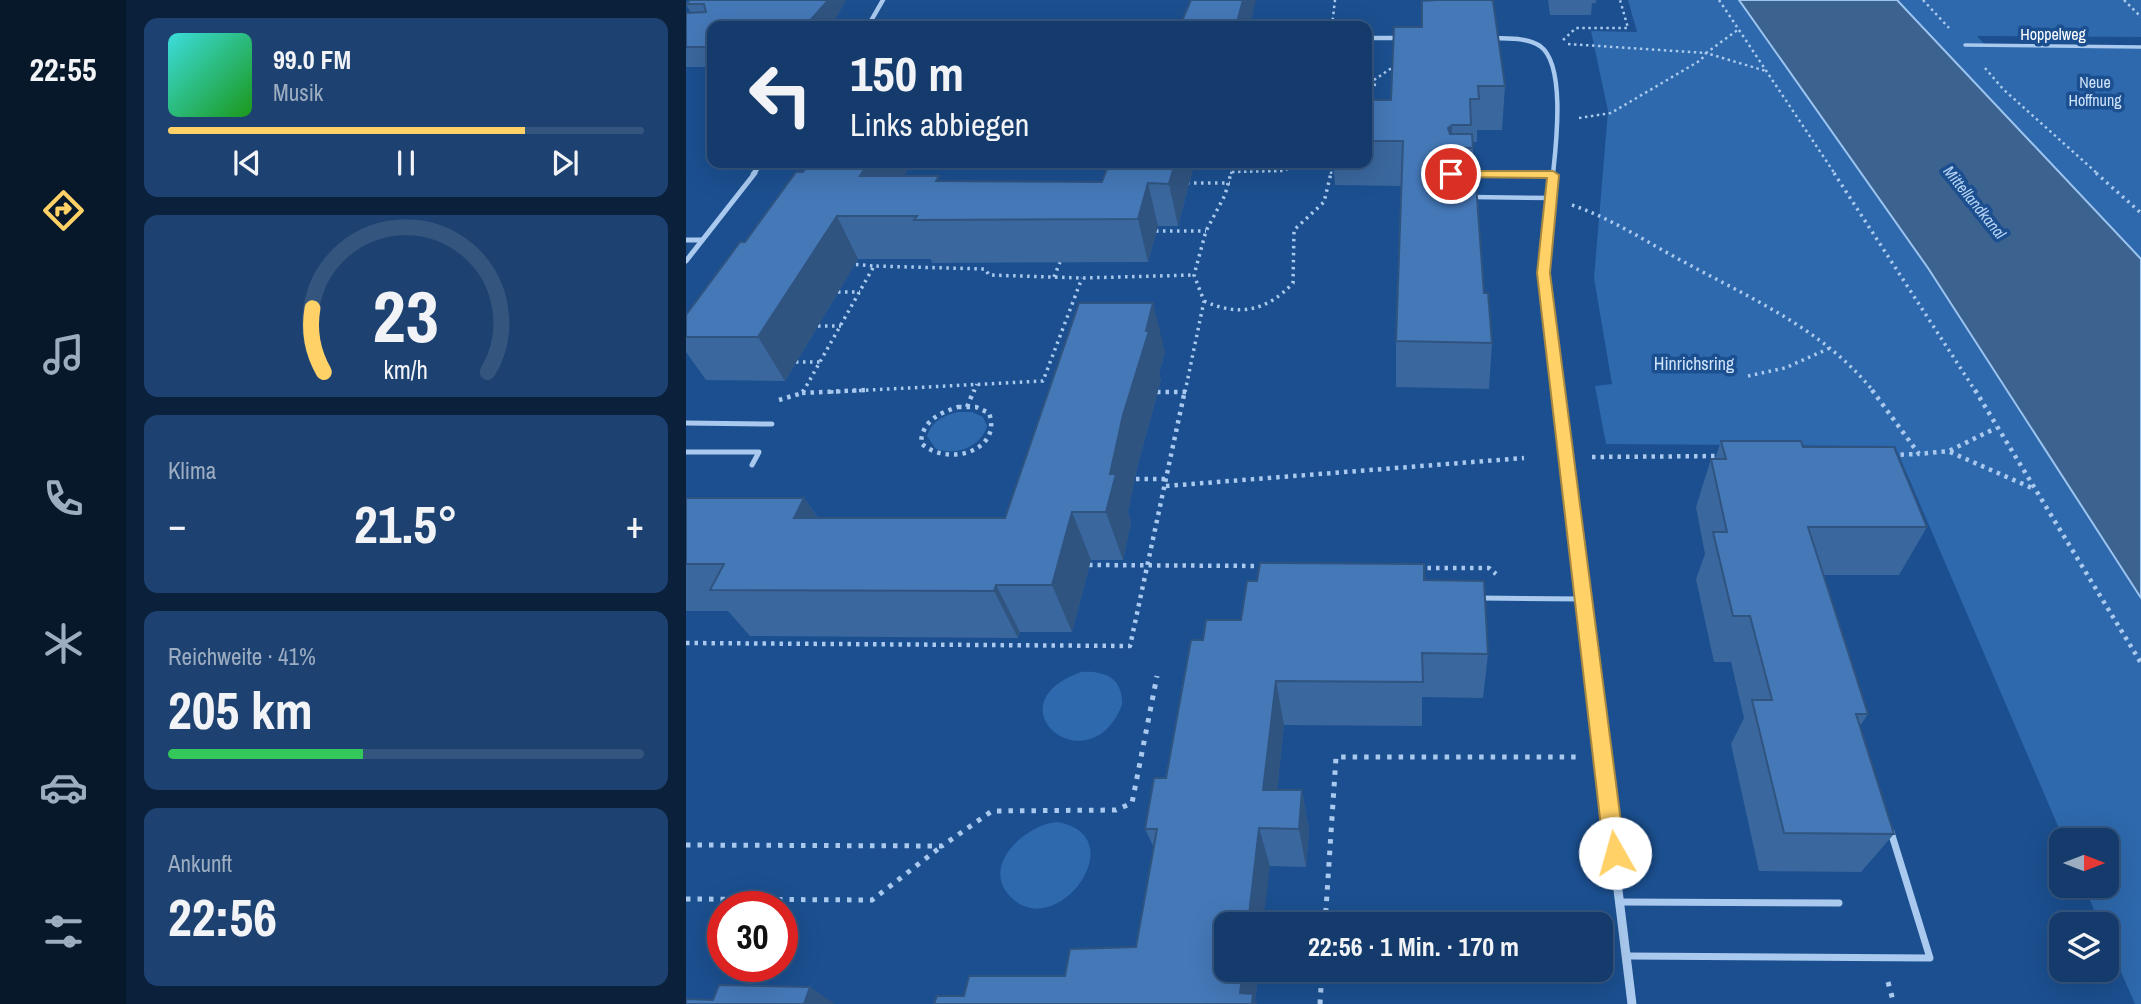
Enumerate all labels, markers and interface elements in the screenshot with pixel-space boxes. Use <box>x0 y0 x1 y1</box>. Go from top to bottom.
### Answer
street label: Hoppelweg <box>2020 23 2087 45</box>
text: 150 m <box>850 40 964 106</box>
text: 99.0 FM <box>273 42 351 77</box>
text: 22:55 <box>29 48 97 91</box>
icon: left <box>735 49 826 140</box>
park label: Neue Hoffnung <box>2068 71 2122 111</box>
text: Musik <box>273 77 323 108</box>
text: Links abbiegen <box>850 103 1029 146</box>
icon: previous <box>228 144 266 182</box>
icon: pause <box>387 144 425 182</box>
icon: next <box>546 144 584 182</box>
pin <box>1421 144 1481 204</box>
icon: arrive <box>1432 155 1470 193</box>
water label: Mittellandkanal <box>1939 161 2012 244</box>
icon: directions <box>39 186 88 235</box>
text: 23 <box>373 267 439 365</box>
icon: music <box>39 330 88 379</box>
park label: Hinrichsring <box>1654 351 1735 376</box>
text: km/h <box>384 352 428 386</box>
text: Klima <box>168 455 216 486</box>
icon: phone <box>39 474 88 523</box>
text: 21.5° <box>354 489 458 559</box>
text: − <box>168 499 186 550</box>
text: + <box>626 499 644 550</box>
icon: climate <box>39 619 88 668</box>
text: Reichweite · 41% <box>168 641 316 672</box>
text: 205 km <box>168 675 313 745</box>
icon: car <box>39 763 88 812</box>
position arrow <box>1578 816 1652 890</box>
north arrow <box>2049 828 2119 898</box>
map controls <box>2049 828 2119 982</box>
text: Ankunft <box>168 848 232 879</box>
text: 22:56 <box>168 882 277 952</box>
speed limit sign: 30 <box>707 891 798 982</box>
icon: filters <box>39 907 88 956</box>
button: layers <box>2049 912 2119 982</box>
text: 22:56 · 1 Min. · 170 m <box>1308 929 1519 964</box>

